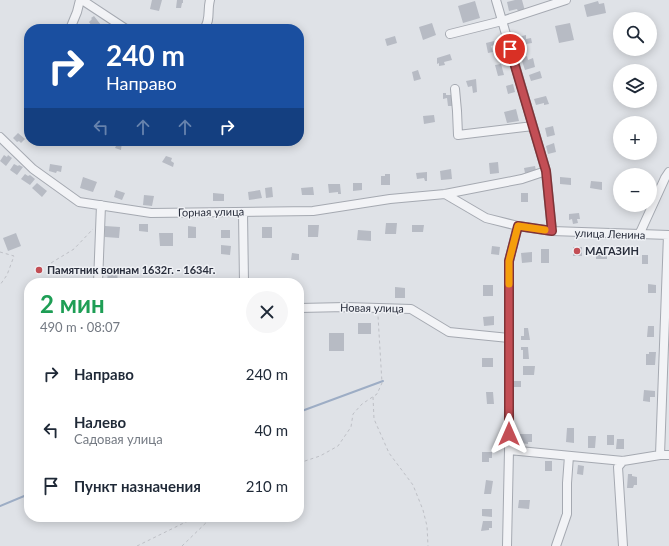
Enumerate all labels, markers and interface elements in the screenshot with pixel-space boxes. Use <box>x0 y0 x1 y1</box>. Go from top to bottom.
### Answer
map controls <box>613 12 657 212</box>
button: search <box>613 12 657 56</box>
pin <box>493 32 527 66</box>
text: 240 m <box>106 38 185 72</box>
icon: arrive <box>499 38 521 60</box>
icon: right <box>40 40 92 92</box>
button: layers <box>613 64 657 108</box>
text: Направо <box>106 72 177 94</box>
icon: left <box>90 116 112 138</box>
icon: ahead <box>132 116 154 138</box>
icon: ahead <box>174 116 196 138</box>
icon: right <box>216 116 238 138</box>
button: + <box>613 116 657 160</box>
button: − <box>613 168 657 212</box>
street label: Горная улица <box>178 204 244 219</box>
street label: улица Ленина <box>574 226 646 241</box>
place label: МАГАЗИН <box>585 244 639 257</box>
marker: МАГАЗИН <box>572 246 582 256</box>
place label: Памятник воинам 1632г. - 1634г. <box>47 263 216 276</box>
marker: Памятник воинам 1632г. - 1634г. <box>34 265 44 275</box>
text: 2 мин <box>40 289 105 318</box>
button: close <box>246 291 288 333</box>
street label: Новая улица <box>340 300 404 315</box>
text: 490 m · 08:07 <box>40 319 120 335</box>
icon: right <box>40 363 62 385</box>
text: Направо <box>74 365 134 383</box>
text: 240 m <box>246 365 288 383</box>
text: Налево <box>74 413 126 431</box>
position arrow <box>488 413 530 455</box>
icon: left <box>40 419 62 441</box>
text: 40 m <box>254 421 288 439</box>
text: Садовая улица <box>74 431 163 447</box>
icon: arrive <box>40 475 62 497</box>
text: Пункт назначения <box>74 477 201 495</box>
text: 210 m <box>246 477 288 495</box>

